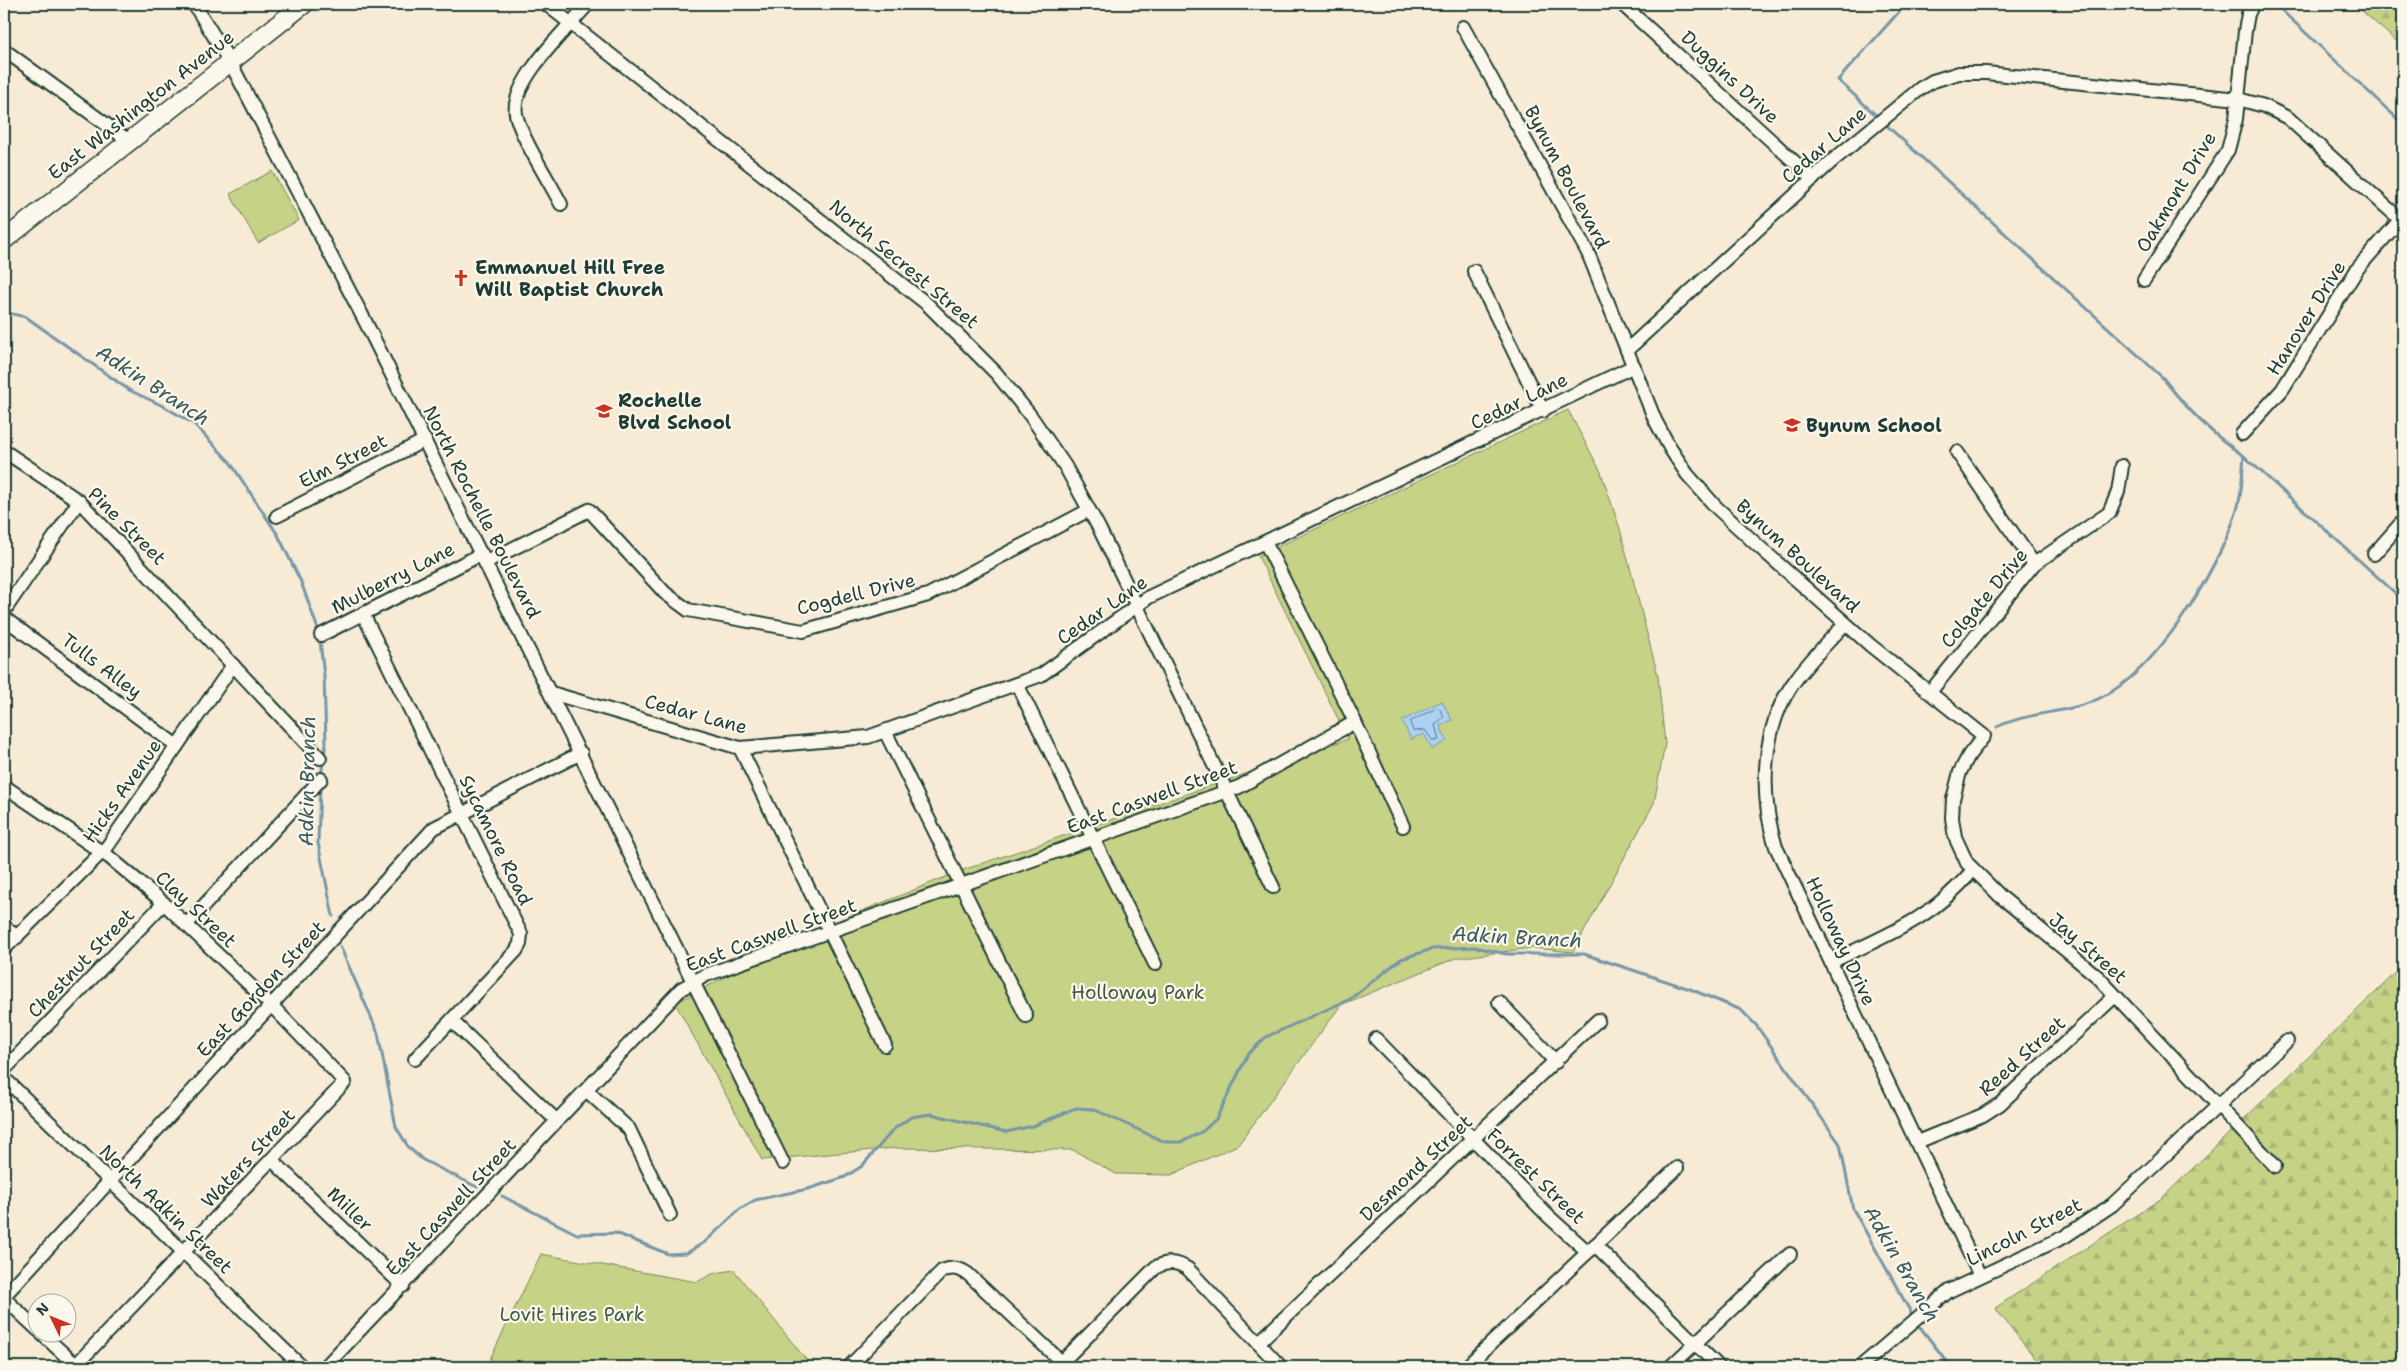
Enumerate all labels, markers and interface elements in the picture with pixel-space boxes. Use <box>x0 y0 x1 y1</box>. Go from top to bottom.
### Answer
street label: East Washington Avenue <box>43 25 239 185</box>
street label: Duggins Drive <box>1676 25 1784 129</box>
street label: Bynum Boulevard <box>1519 101 1615 253</box>
street label: Cedar Lane <box>1776 101 1872 189</box>
street label: Oakmont Drive <box>2130 127 2222 257</box>
street label: North Secrest Street <box>824 194 984 334</box>
place label: Emmanuel Hill Free Will Baptist Church <box>475 255 665 302</box>
street label: Hanover Drive <box>2261 256 2351 380</box>
church icon: Emmanuel Hill Free Will Baptist Church <box>451 268 471 288</box>
water label: Adkin Branch <box>91 339 215 431</box>
street label: Cedar Lane <box>1466 367 1572 435</box>
place label: Rochelle Blvd School <box>618 388 732 435</box>
street label: North Rochelle Boulevard <box>417 401 547 623</box>
school or university icon: Rochelle Blvd School <box>594 401 614 421</box>
place label: Bynum School <box>1806 413 1942 438</box>
school or university icon: Bynum School <box>1782 415 1802 435</box>
street label: Elm Street <box>295 428 391 494</box>
street label: Pine Street <box>83 482 171 570</box>
street label: Bynum Boulevard <box>1731 494 1865 618</box>
street label: Mulberry Lane <box>327 536 459 620</box>
street label: Colgate Drive <box>1935 543 2033 653</box>
street label: Cogdell Drive <box>794 567 918 621</box>
street label: Cedar Lane <box>1052 570 1152 650</box>
street label: Tulls Alley <box>57 628 147 704</box>
street label: Cedar Lane <box>642 688 750 740</box>
water label: Adkin Branch <box>293 716 321 846</box>
street label: Hicks Avenue <box>77 734 167 848</box>
street label: East Caswell Street <box>1063 754 1241 840</box>
street label: Sycamore Road <box>454 771 538 909</box>
street label: Clay Street <box>150 865 242 953</box>
street label: Holloway Drive <box>1800 873 1882 1009</box>
street label: East Caswell Street <box>682 892 860 978</box>
street label: Chestnut Street <box>22 903 140 1023</box>
street label: Jay Street <box>2044 907 2132 989</box>
street label: East Gordon Street <box>191 915 331 1063</box>
water label: Adkin Branch <box>1451 921 1583 953</box>
park label: Holloway Park <box>1071 980 1205 1005</box>
street label: Reed Street <box>1973 1011 2071 1101</box>
street label: Waters Street <box>196 1103 300 1213</box>
street label: Desmond Street <box>1354 1109 1478 1227</box>
street label: Forrest Street <box>1481 1123 1591 1229</box>
street label: East Caswell Street <box>380 1133 522 1281</box>
street label: North Adkin Street <box>94 1139 238 1279</box>
street label: Miller <box>322 1181 378 1237</box>
street label: Lincoln Street <box>1962 1192 2086 1272</box>
water label: Adkin Branch <box>1858 1201 1946 1327</box>
north arrow <box>28 1294 78 1344</box>
text: N <box>32 1299 53 1319</box>
park label: Lovit Hires Park <box>499 1302 645 1327</box>

